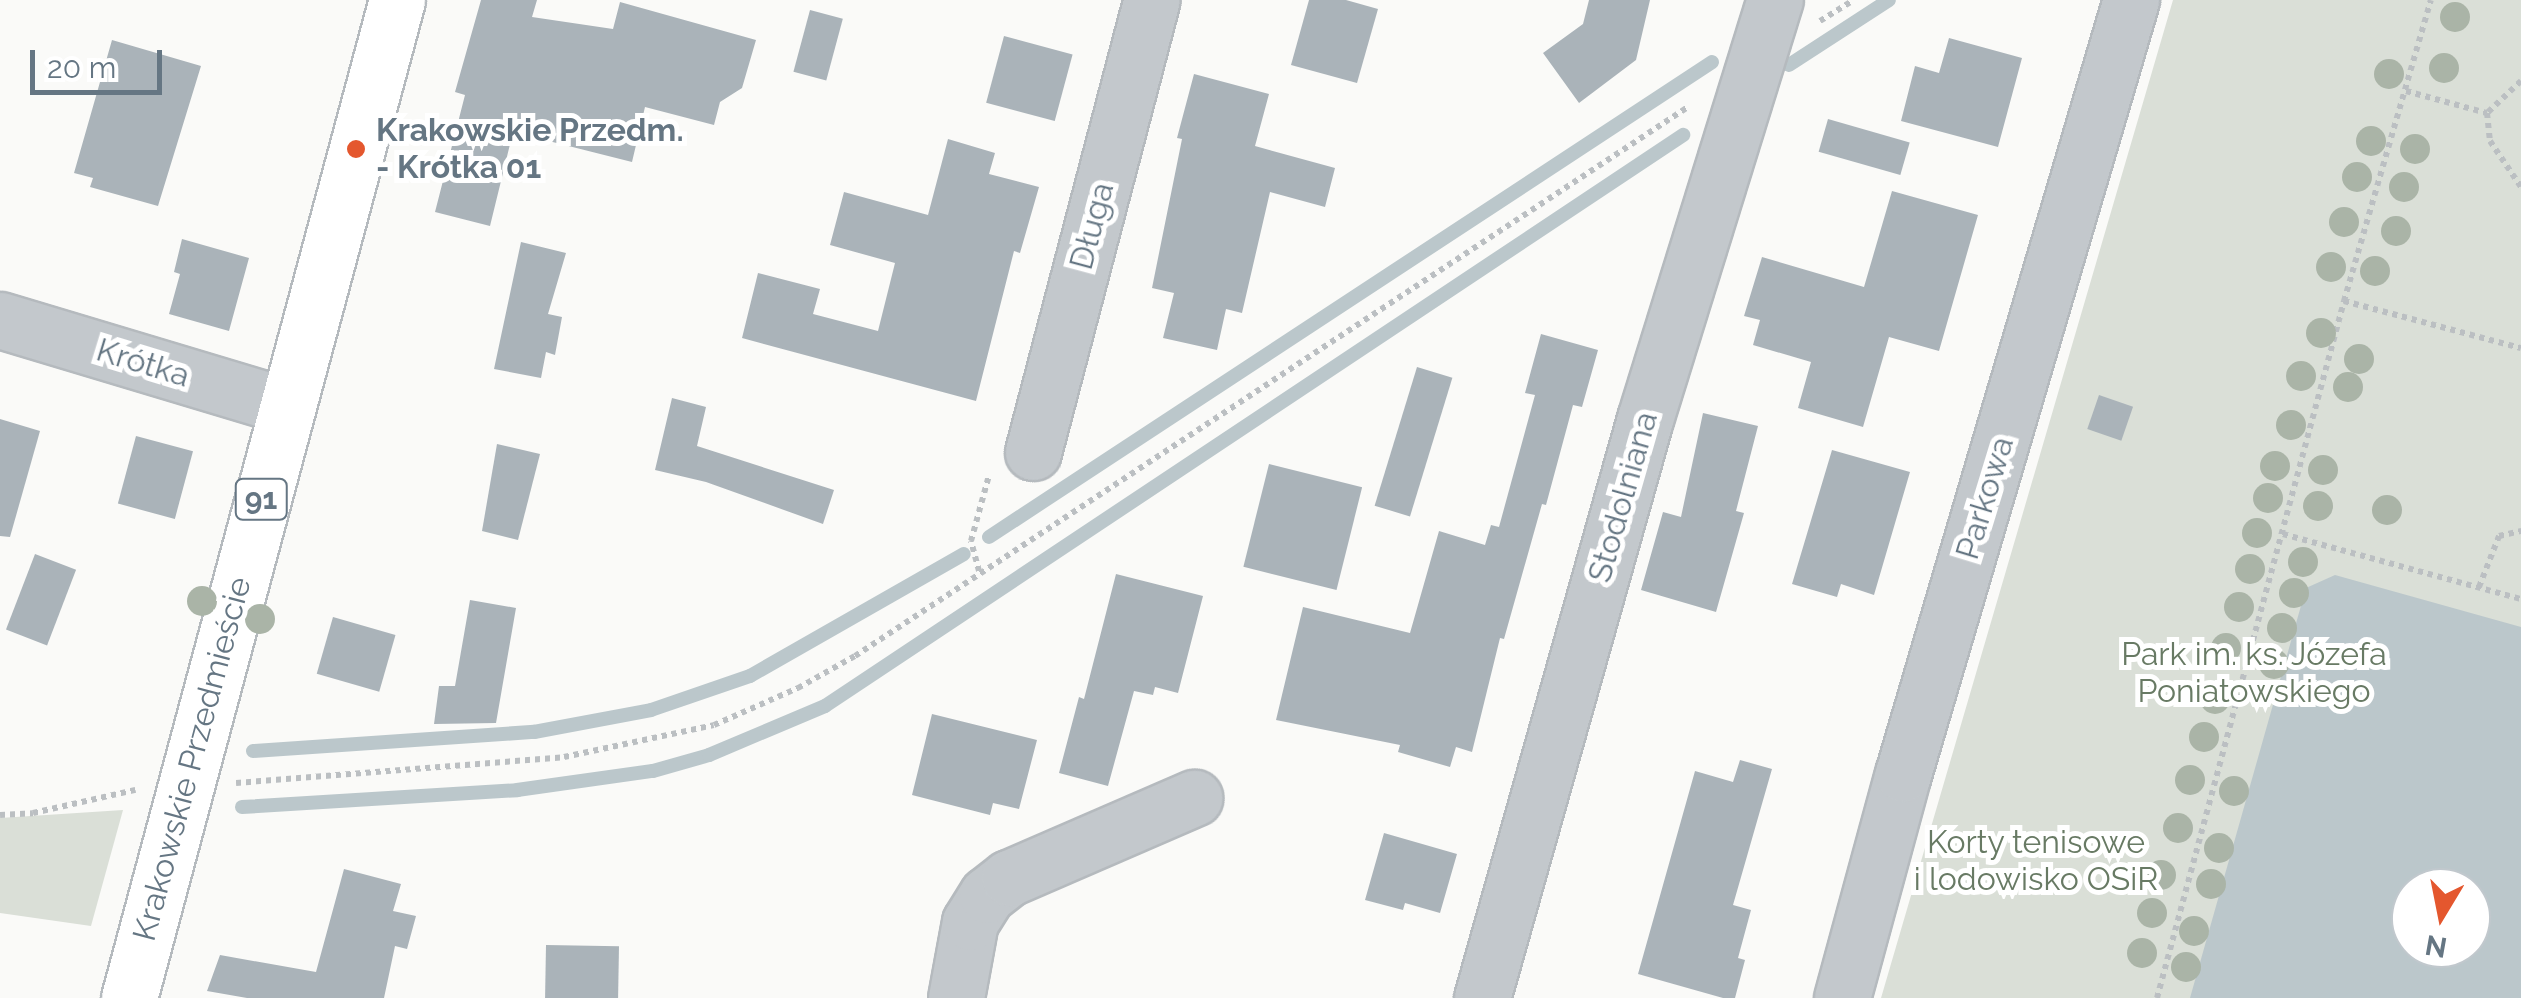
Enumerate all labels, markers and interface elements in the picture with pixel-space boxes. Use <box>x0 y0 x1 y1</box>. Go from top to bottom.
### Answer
scale bar <box>35 30 168 92</box>
text: 20 m <box>47 50 116 85</box>
place label: Krakowskie Przedm. - Krótka 01 <box>376 112 684 187</box>
marker: Krakowskie Przedm. - Krótka 01 <box>345 138 367 160</box>
street label: Długa <box>1062 178 1122 274</box>
street label: Krótka <box>92 331 194 395</box>
street label: Stodolniana <box>1580 407 1666 587</box>
street label: Parkowa <box>1948 432 2022 564</box>
road number: 91 <box>234 474 288 524</box>
street label: Krakowskie Przedmieście <box>125 573 259 945</box>
park label: Park im. ks. Józefa Poniatowskiego <box>2121 636 2387 711</box>
park label: Korty tenisowe i lodowisko OSiR <box>1914 824 2158 899</box>
north arrow <box>2391 868 2491 968</box>
text: N <box>2423 928 2449 964</box>

